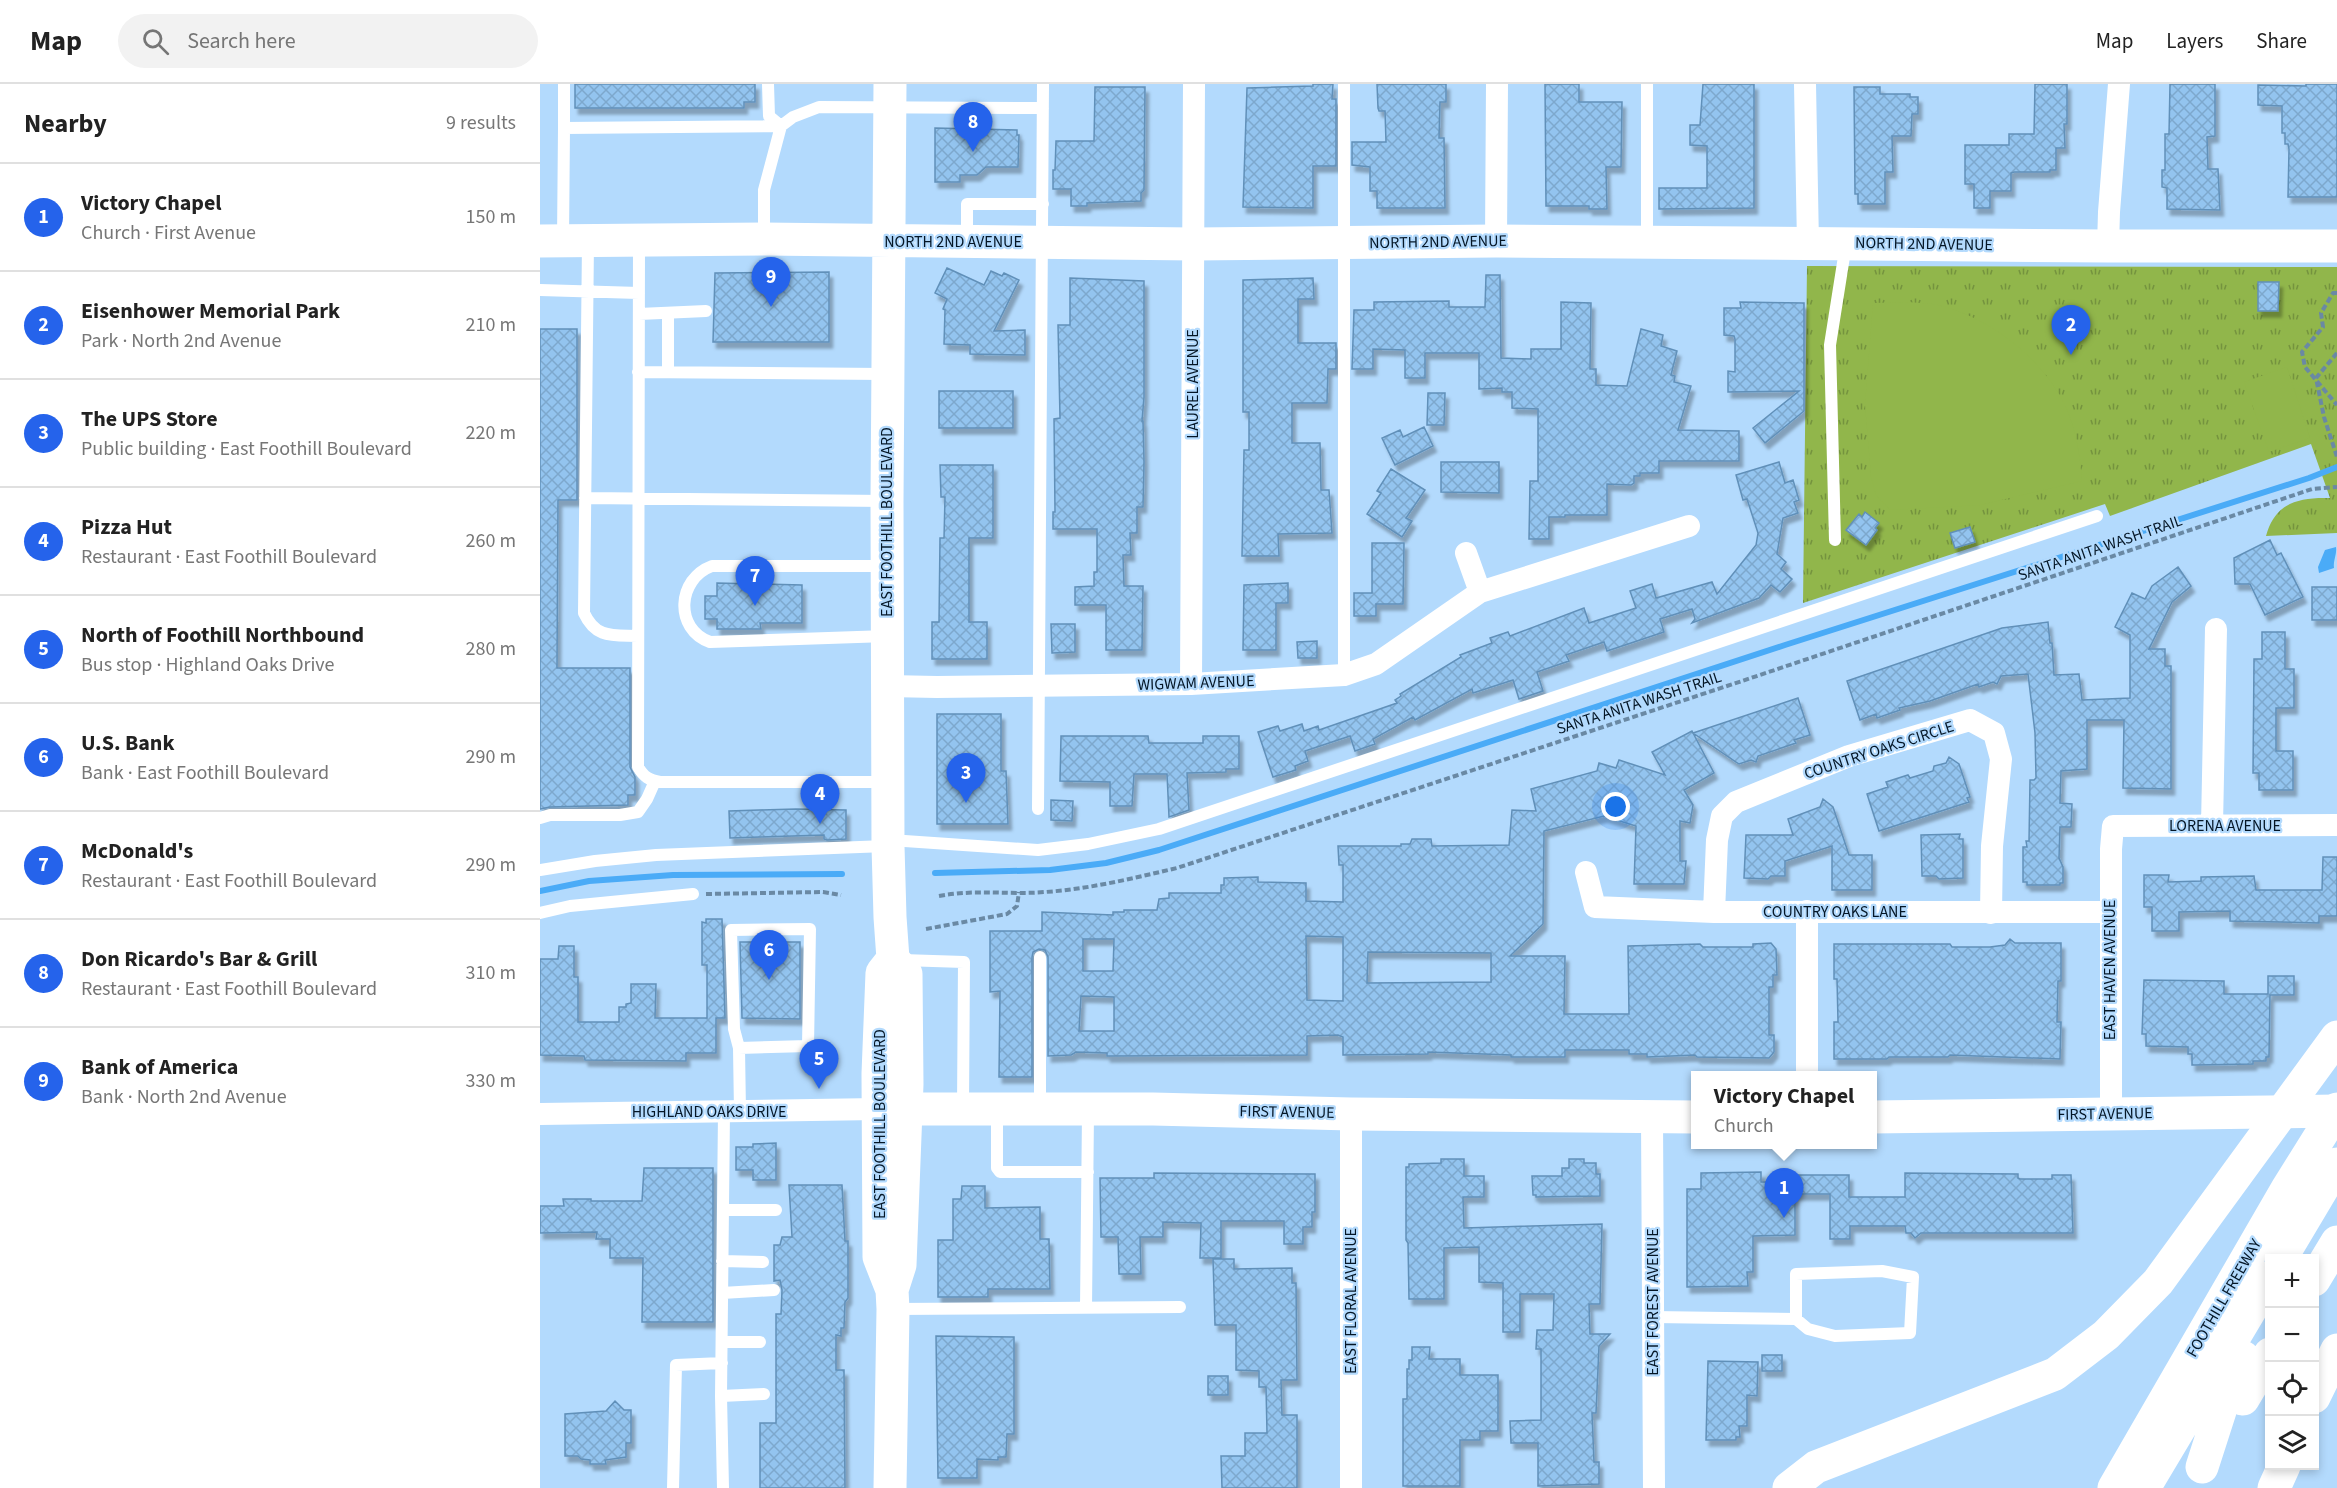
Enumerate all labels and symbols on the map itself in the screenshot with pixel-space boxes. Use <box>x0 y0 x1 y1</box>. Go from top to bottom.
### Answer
pin: 8 <box>954 103 992 152</box>
street label: NORTH 2ND AVENUE <box>1369 230 1507 254</box>
street label: NORTH 2ND AVENUE <box>884 231 1022 253</box>
street label: NORTH 2ND AVENUE <box>1855 232 1993 256</box>
pin: 9 <box>752 258 790 307</box>
pin: 2 <box>2052 306 2090 355</box>
street label: LAUREL AVENUE <box>1182 329 1204 439</box>
street label: EAST FOOTHILL BOULEVARD <box>876 427 898 617</box>
street label: SANTA ANITA WASH TRAIL <box>2015 509 2185 586</box>
pin: 7 <box>736 556 774 606</box>
street label: SANTA ANITA WASH TRAIL <box>1554 666 1725 740</box>
street label: WIGWAM AVENUE <box>1137 670 1255 696</box>
street label: COUNTRY OAKS CIRCLE <box>1801 715 1957 785</box>
pin: 3 <box>946 754 986 803</box>
pin: 4 <box>800 774 840 824</box>
your location <box>1601 792 1630 821</box>
street label: LORENA AVENUE <box>2169 815 2281 837</box>
street label: EAST HAVEN AVENUE <box>2099 900 2121 1040</box>
street label: COUNTRY OAKS LANE <box>1763 901 1907 923</box>
pin: 6 <box>750 930 788 980</box>
street label: EAST FOOTHILL BOULEVARD <box>869 1029 891 1219</box>
pin: 5 <box>800 1040 838 1089</box>
street label: FIRST AVENUE <box>1239 1100 1335 1124</box>
street label: HIGHLAND OAKS DRIVE <box>632 1101 786 1123</box>
street label: FIRST AVENUE <box>2057 1102 2153 1126</box>
pin: 1 <box>1764 1168 1804 1218</box>
street label: EAST FLORAL AVENUE <box>1340 1228 1362 1374</box>
street label: EAST FOREST AVENUE <box>1642 1228 1664 1376</box>
street label: FOOTHILL FREEWAY <box>2181 1235 2267 1361</box>

